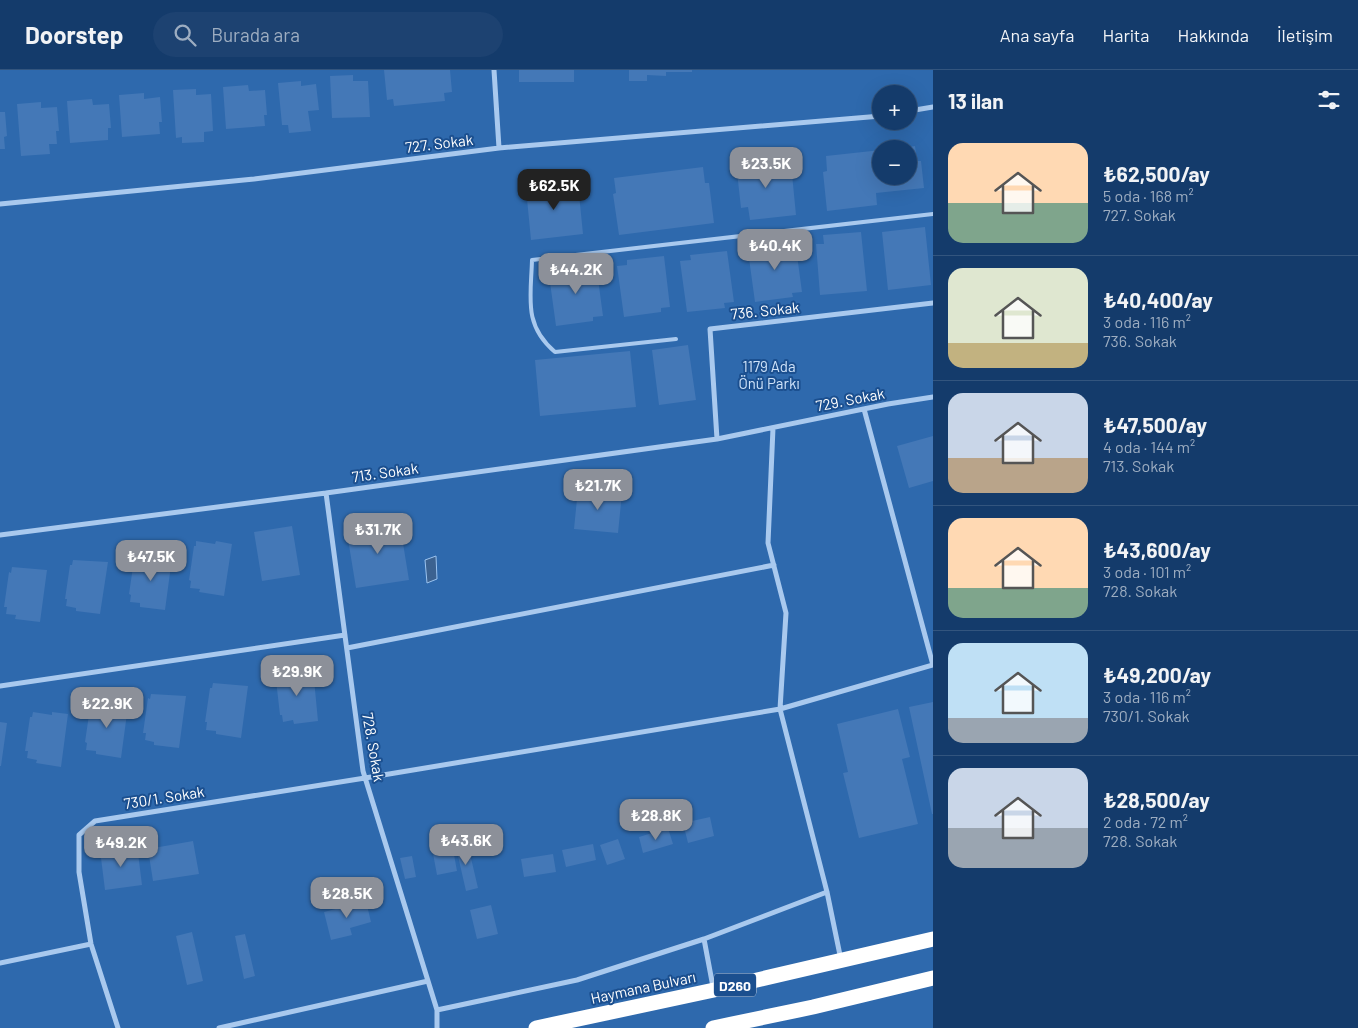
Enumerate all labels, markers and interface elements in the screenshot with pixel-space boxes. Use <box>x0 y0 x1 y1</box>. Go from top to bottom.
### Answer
search box <box>153 12 503 57</box>
text: Doorstep <box>25 20 123 49</box>
icon: search <box>171 21 199 49</box>
text: Burada ara <box>211 23 300 46</box>
text: Ana sayfa <box>1000 24 1074 46</box>
text: Harita <box>1102 24 1150 46</box>
text: Hakkında <box>1178 24 1249 46</box>
text: İletişim <box>1277 24 1333 46</box>
map controls <box>872 85 917 185</box>
button: + <box>872 85 917 130</box>
icon: filters <box>1315 86 1343 114</box>
text: 13 ilan <box>948 88 1004 113</box>
street label: 727. Sokak <box>404 130 474 156</box>
button: − <box>872 140 917 185</box>
pin: ₺23.5K <box>725 146 807 189</box>
text: ₺23.5K <box>741 153 791 172</box>
text: ₺62,500/ay <box>1103 161 1210 186</box>
icon: home <box>988 163 1048 223</box>
pin: ₺62.5K <box>513 168 595 211</box>
text: ₺62.5K <box>529 175 579 194</box>
text: 5 oda · 168 m² <box>1103 186 1194 205</box>
text: 727. Sokak <box>1103 205 1176 224</box>
pin: ₺40.4K <box>734 228 816 271</box>
text: ₺40.4K <box>748 235 802 254</box>
pin: ₺44.2K <box>535 252 617 295</box>
text: ₺44.2K <box>549 259 603 278</box>
text: ₺40,400/ay <box>1103 287 1213 312</box>
icon: home <box>988 288 1048 348</box>
street label: 736. Sokak <box>730 297 801 323</box>
text: 3 oda · 116 m² <box>1103 312 1191 331</box>
text: 736. Sokak <box>1103 331 1177 350</box>
park label: 1179 Ada Önü Parkı <box>738 357 800 392</box>
street label: 729. Sokak <box>814 383 886 414</box>
text: ₺47,500/ay <box>1103 412 1207 437</box>
icon: home <box>988 413 1048 473</box>
text: 4 oda · 144 m² <box>1103 437 1195 456</box>
text: 713. Sokak <box>1103 456 1174 475</box>
street label: 713. Sokak <box>351 458 420 486</box>
pin: ₺21.7K <box>557 468 639 511</box>
text: ₺21.7K <box>574 475 622 494</box>
pin: ₺31.7K <box>337 512 419 555</box>
text: ₺31.7K <box>355 519 401 538</box>
text: ₺43,600/ay <box>1103 537 1211 562</box>
icon: home <box>988 538 1048 598</box>
pin: ₺47.5K <box>110 540 192 582</box>
text: ₺47.5K <box>127 546 175 565</box>
text: 3 oda · 101 m² <box>1103 562 1191 581</box>
text: 728. Sokak <box>1103 581 1177 600</box>
pin: ₺29.9K <box>256 654 338 697</box>
text: ₺29.9K <box>272 661 322 680</box>
text: ₺49,200/ay <box>1103 662 1211 687</box>
icon: home <box>988 663 1048 723</box>
pin: ₺22.9K <box>66 686 148 729</box>
text: 3 oda · 116 m² <box>1103 687 1191 706</box>
text: ₺22.9K <box>81 693 133 712</box>
text: 730/1. Sokak <box>1103 706 1190 725</box>
street label: 728. Sokak <box>359 711 389 783</box>
street label: 730/1. Sokak <box>122 782 206 812</box>
text: ₺28,500/ay <box>1103 787 1210 812</box>
icon: home <box>988 788 1048 848</box>
pin: ₺28.8K <box>615 798 697 841</box>
text: ₺28.8K <box>631 805 681 824</box>
text: 2 oda · 72 m² <box>1103 812 1188 831</box>
pin: ₺43.6K <box>425 824 507 866</box>
pin: ₺49.2K <box>80 826 162 868</box>
text: ₺43.6K <box>440 830 492 849</box>
text: 728. Sokak <box>1103 831 1177 850</box>
text: ₺49.2K <box>95 832 147 851</box>
pin: ₺28.5K <box>306 876 388 919</box>
text: ₺28.5K <box>322 883 372 902</box>
street label: Haymana Bulvarı <box>589 967 697 1007</box>
road number: D260 <box>714 974 756 996</box>

